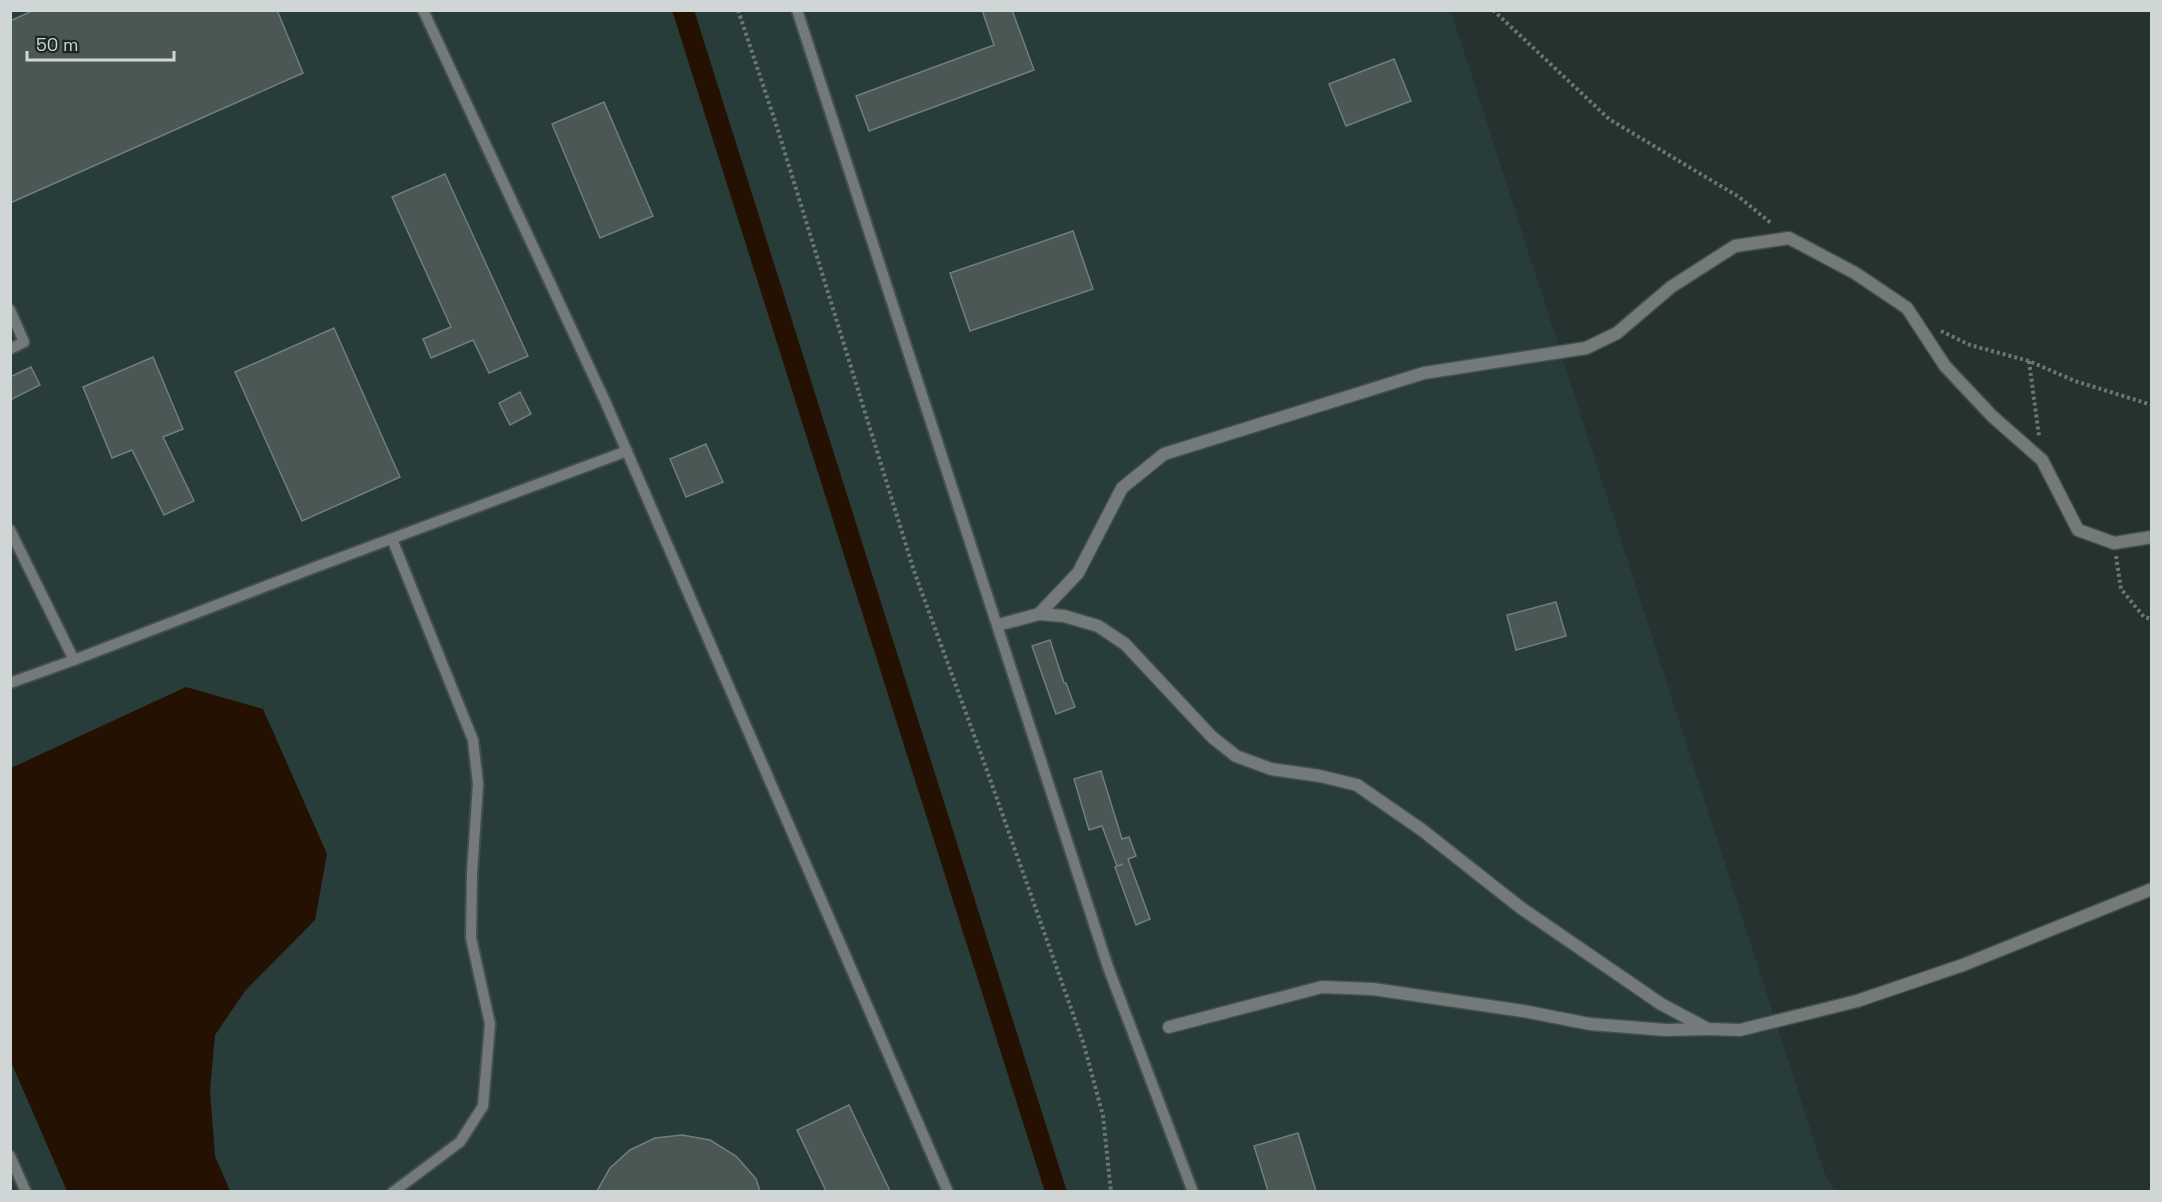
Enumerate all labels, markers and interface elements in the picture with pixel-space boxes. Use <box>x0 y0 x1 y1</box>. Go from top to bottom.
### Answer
scale bar <box>27 24 174 62</box>
text: 50 m <box>36 33 78 56</box>

